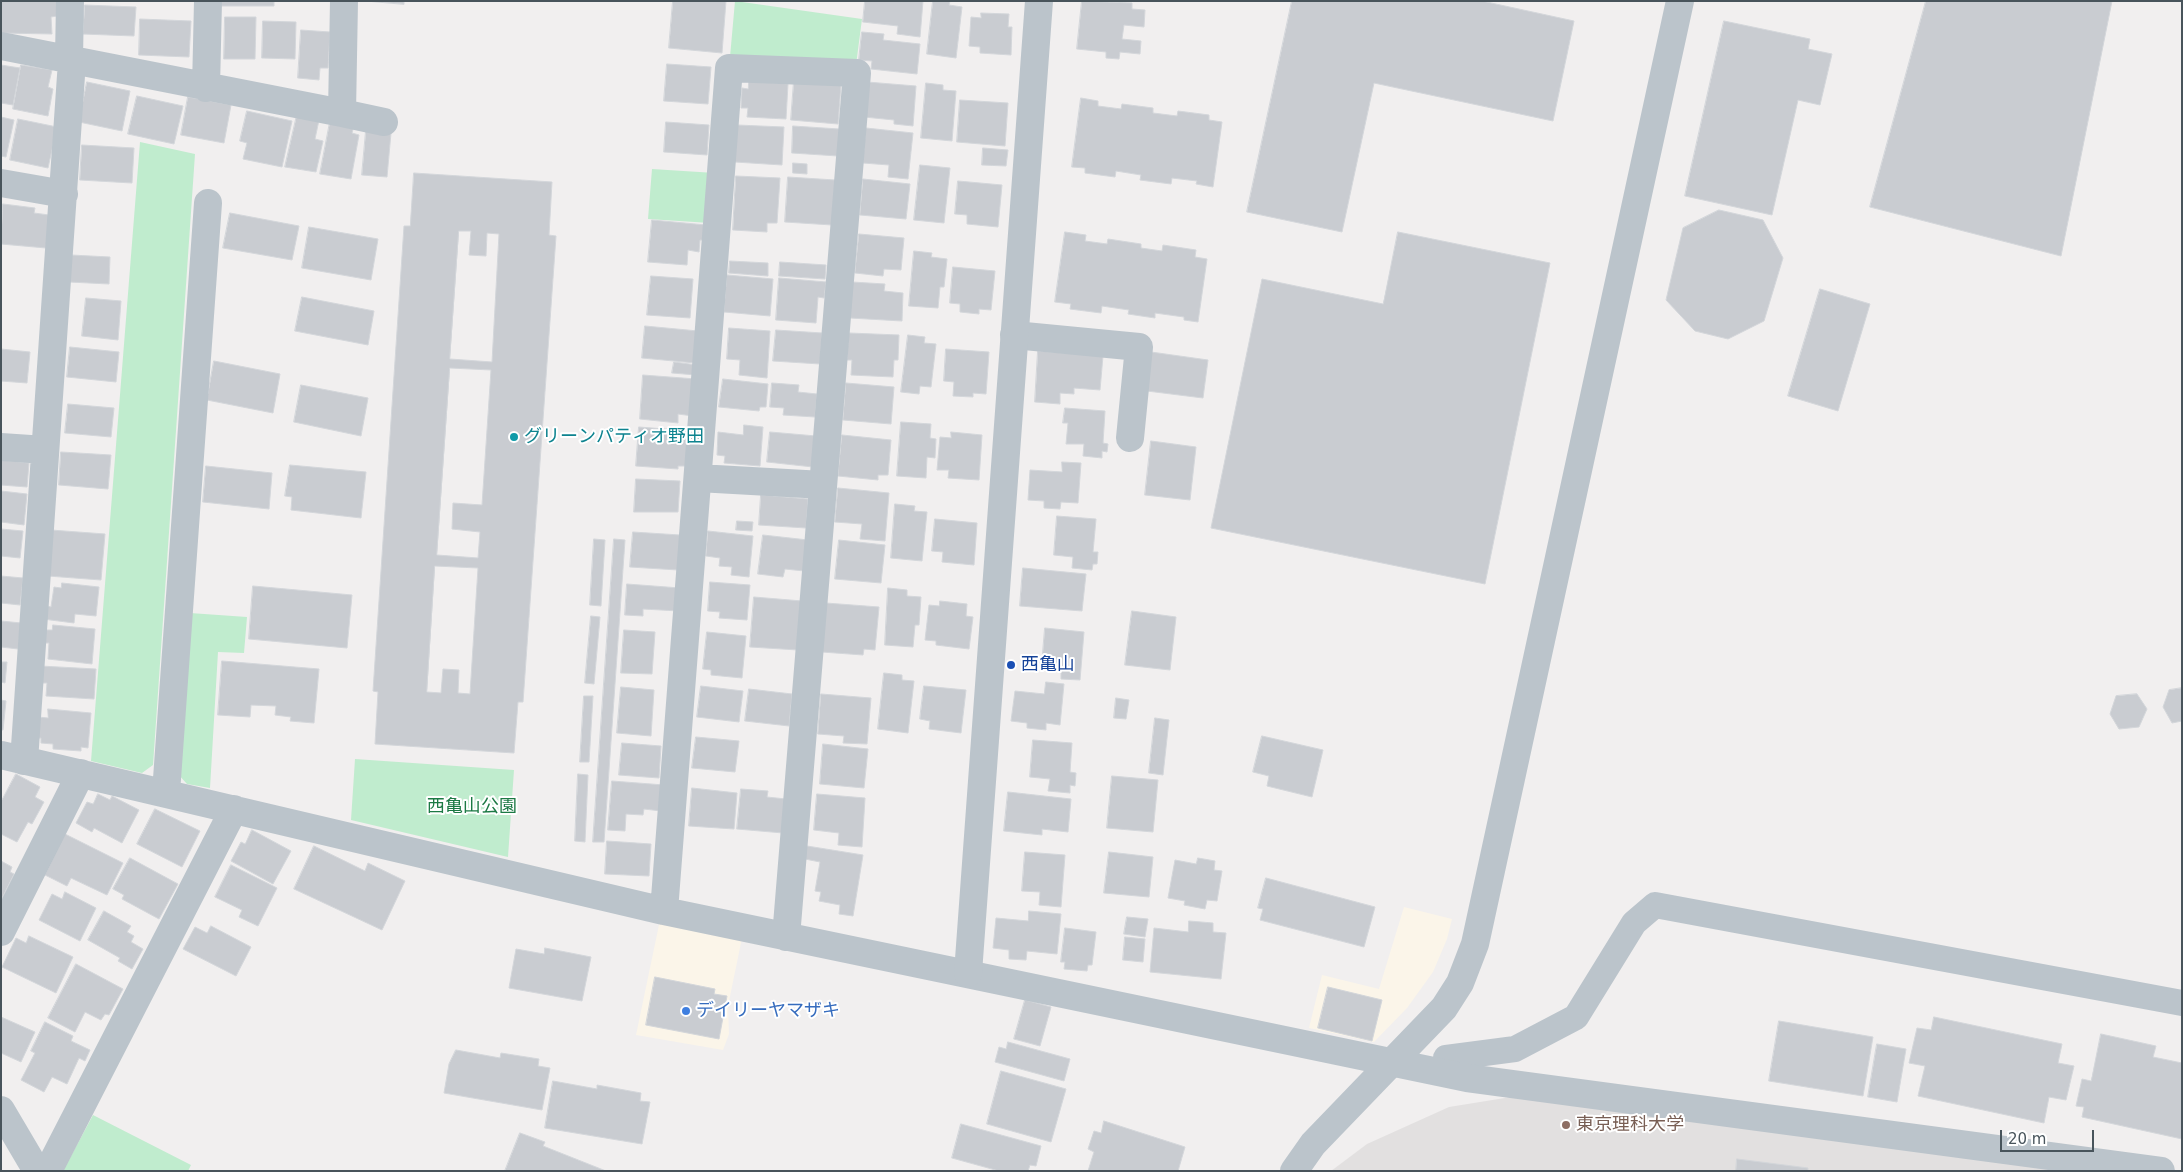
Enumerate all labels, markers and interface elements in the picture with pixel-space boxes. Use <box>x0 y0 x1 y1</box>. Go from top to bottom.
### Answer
place label: グリーンパティオ野田 <box>524 426 704 448</box>
marker: グリーンパティオ野田 <box>508 431 520 443</box>
place label: 西亀山 <box>1021 654 1075 676</box>
marker: 西亀山 <box>1005 659 1017 671</box>
park label: 西亀山公園 <box>427 796 517 818</box>
place label: デイリーヤマザキ <box>696 1000 840 1022</box>
marker: デイリーヤマザキ <box>680 1005 692 1017</box>
place label: 東京理科大学 <box>1576 1114 1684 1136</box>
marker: 東京理科大学 <box>1560 1119 1572 1131</box>
scale bar <box>2003 1120 2097 1152</box>
text: 20 m <box>2008 1130 2046 1148</box>

